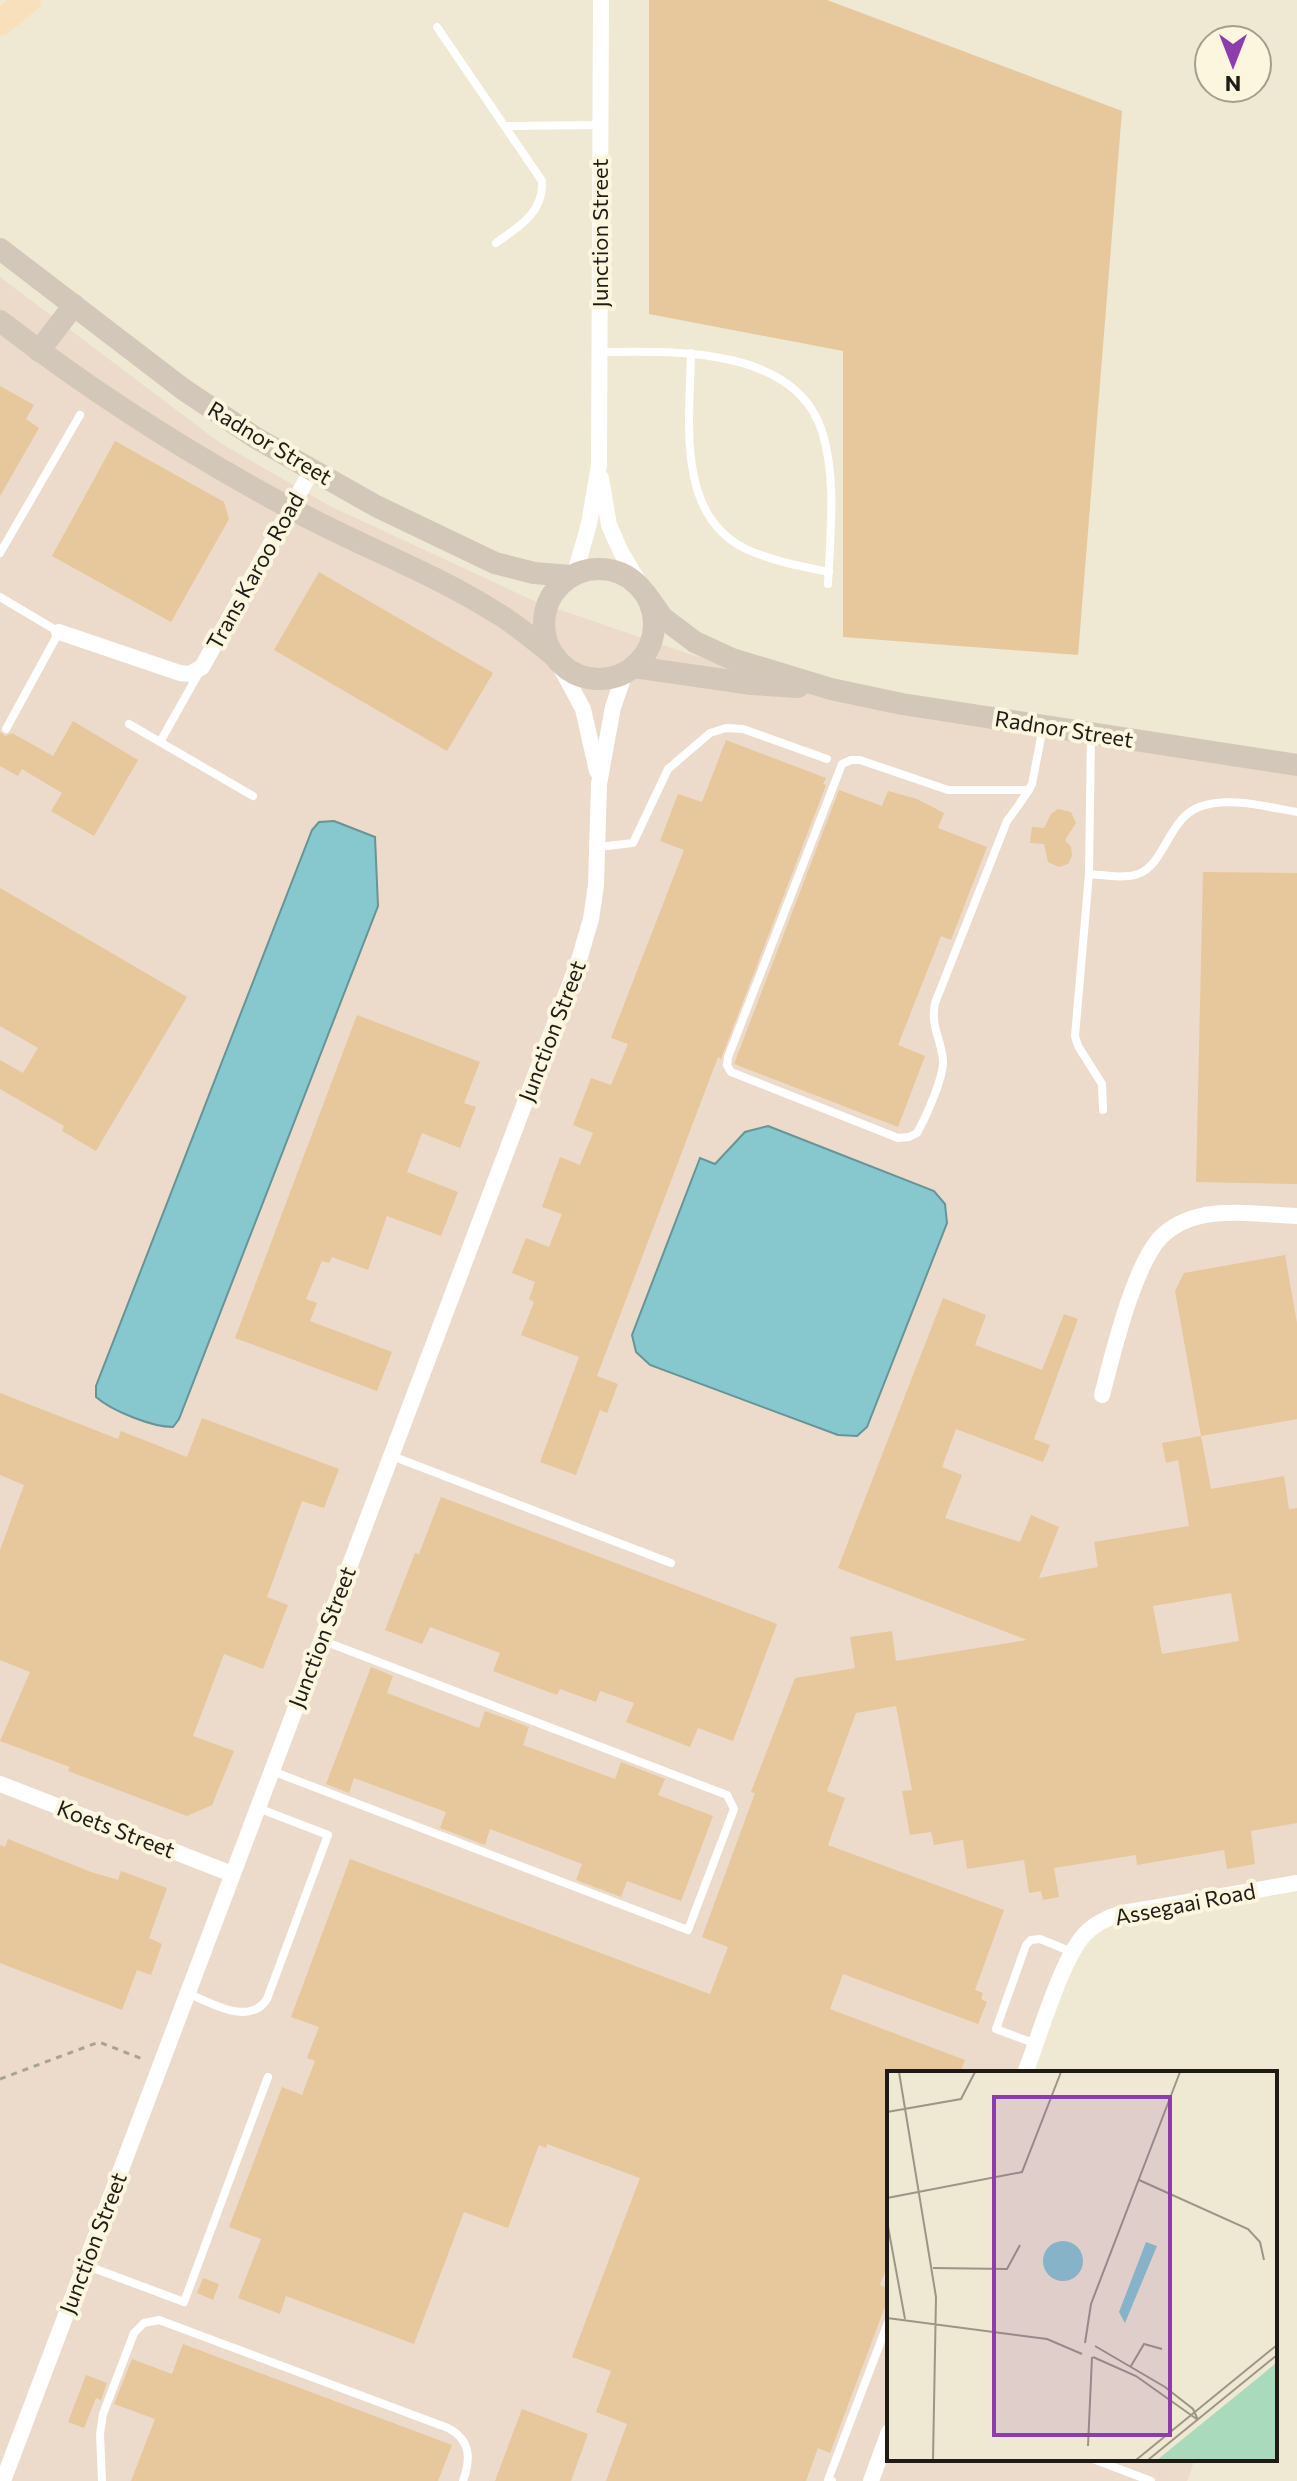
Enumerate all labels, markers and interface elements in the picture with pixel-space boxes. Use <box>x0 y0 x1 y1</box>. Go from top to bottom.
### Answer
north arrow <box>1193 24 1273 104</box>
text: N <box>1225 71 1241 98</box>
street label: Junction Street <box>586 159 613 308</box>
street label: Radnor Street <box>203 395 337 490</box>
street label: Trans Karoo Road <box>200 487 309 654</box>
street label: Radnor Street <box>993 704 1135 753</box>
street label: Junction Street <box>512 956 591 1105</box>
street label: Junction Street <box>282 1562 361 1711</box>
street label: Koets Street <box>53 1794 179 1863</box>
street label: Assegaai Road <box>1112 1877 1258 1930</box>
inset map <box>887 2071 1277 2461</box>
street label: Junction Street <box>53 2168 132 2317</box>

